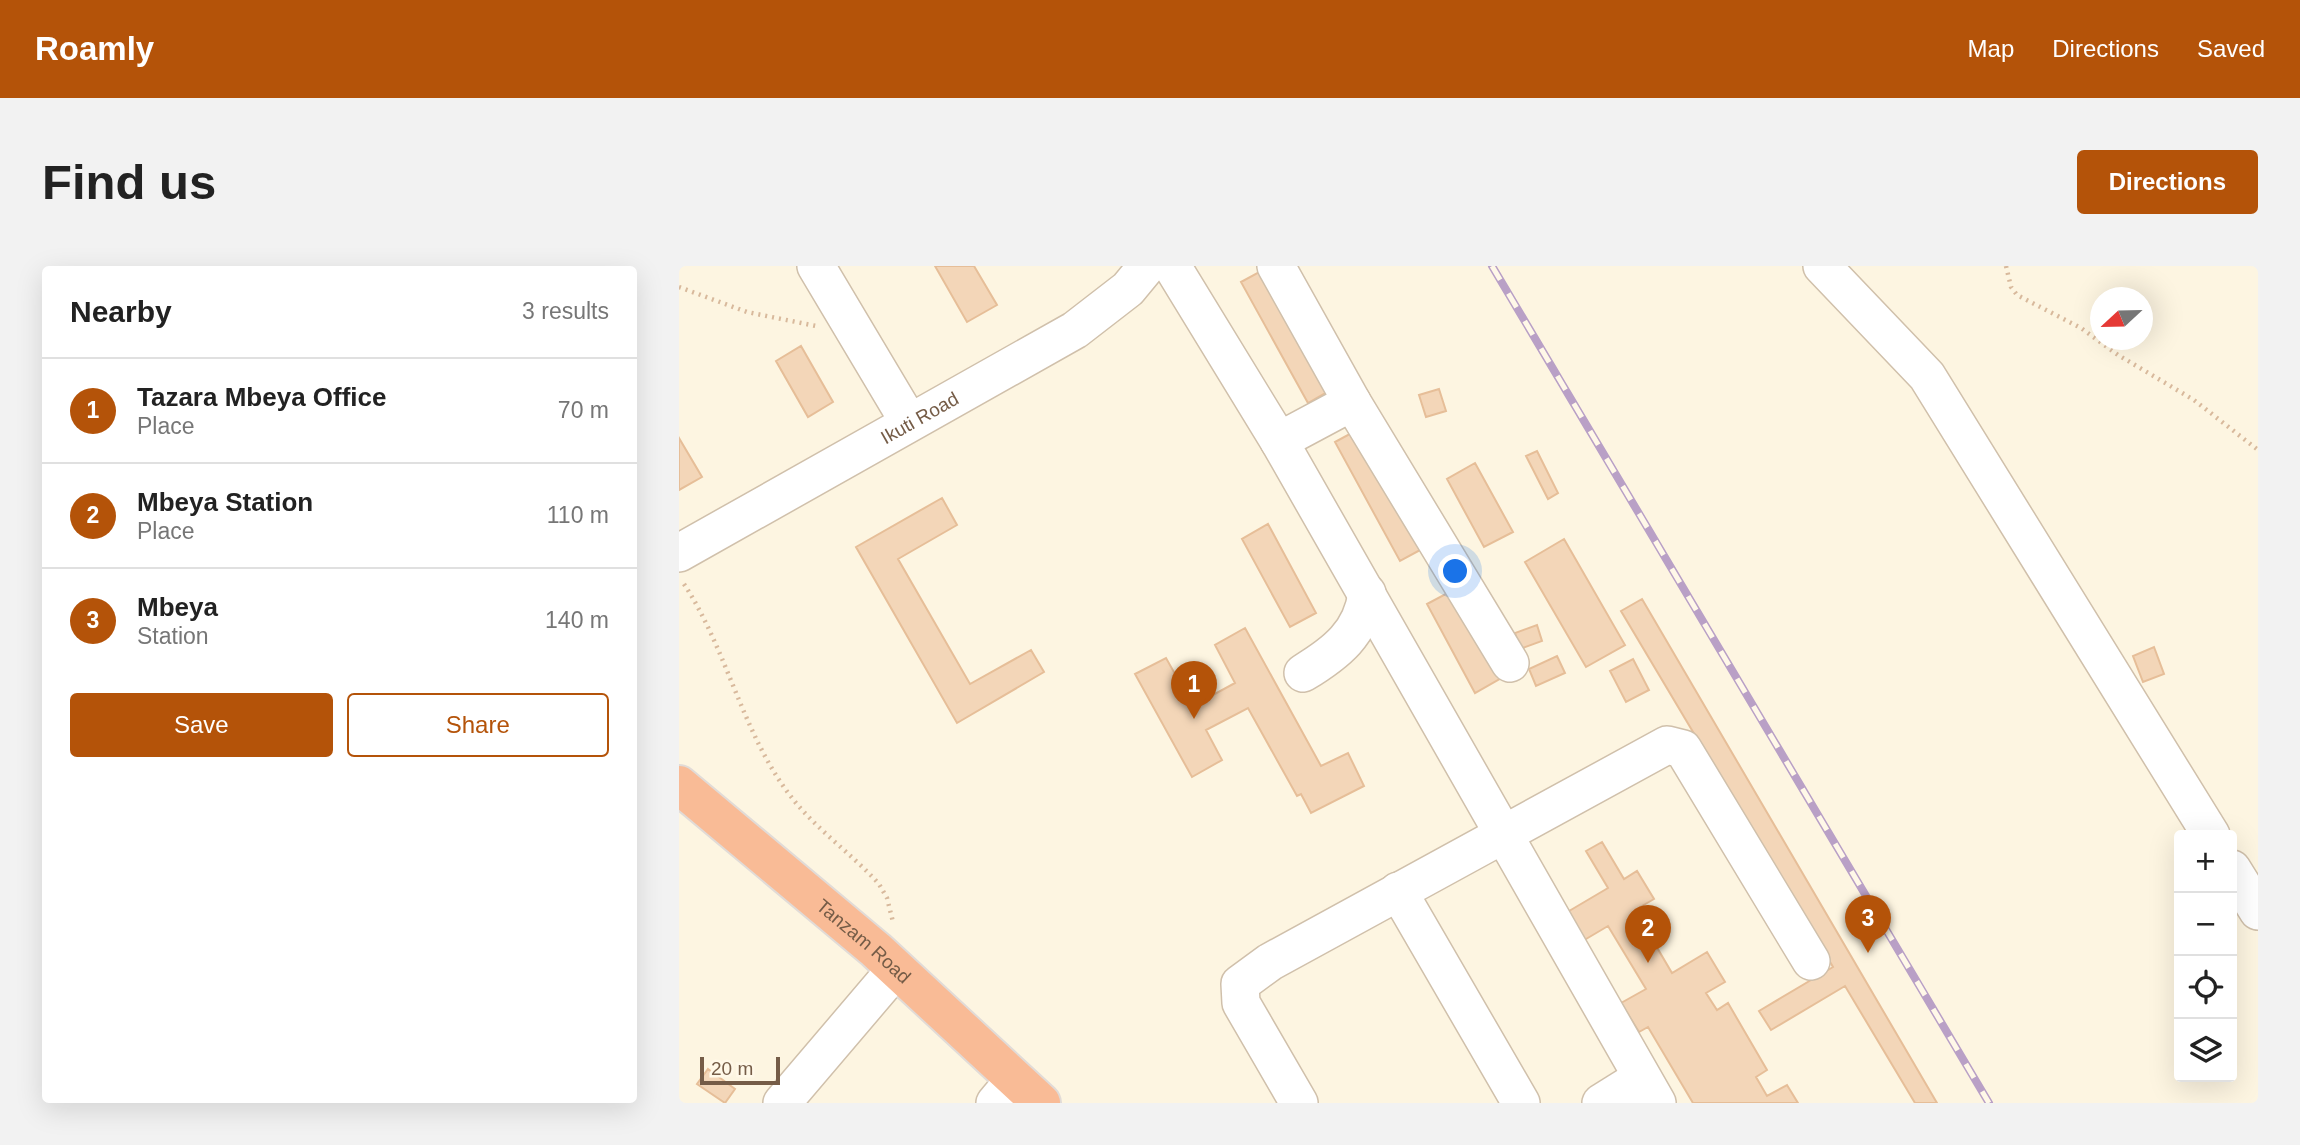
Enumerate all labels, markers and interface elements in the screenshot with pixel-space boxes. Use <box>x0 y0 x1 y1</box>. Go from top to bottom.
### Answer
text: Roamly <box>35 30 154 67</box>
text: Map <box>1968 35 2014 62</box>
text: Directions <box>2052 35 2159 62</box>
text: Saved <box>2197 35 2265 62</box>
button: Directions <box>2077 150 2258 214</box>
text: Find us <box>42 155 216 209</box>
north arrow <box>2090 287 2153 350</box>
text: Nearby <box>70 295 172 328</box>
text: 3 results <box>522 298 609 324</box>
text: Tazara Mbeya Office <box>137 382 387 412</box>
street label: Ikuti Road <box>877 387 962 448</box>
text: 1 <box>87 397 99 423</box>
text: 70 m <box>558 397 609 423</box>
text: Place <box>137 413 195 439</box>
text: Mbeya Station <box>137 487 313 517</box>
text: 2 <box>87 502 99 528</box>
text: 110 m <box>547 502 609 528</box>
text: Place <box>137 518 195 544</box>
your location <box>1438 554 1472 588</box>
text: Mbeya <box>137 592 218 622</box>
text: 3 <box>87 607 99 633</box>
text: 140 m <box>545 607 609 633</box>
text: Station <box>137 623 209 649</box>
pin: 1 <box>1171 661 1217 719</box>
button: Save <box>70 693 333 757</box>
button: Share <box>347 693 609 757</box>
map controls <box>2174 830 2237 1082</box>
button: + <box>2174 830 2237 893</box>
button: − <box>2174 893 2237 956</box>
street label: Tanzam Road <box>813 895 915 987</box>
pin: 3 <box>1845 895 1891 953</box>
pin: 2 <box>1625 905 1671 963</box>
button: locate <box>2174 956 2237 1019</box>
button: layers <box>2174 1019 2237 1082</box>
scale bar <box>700 1054 781 1086</box>
text: 20 m <box>711 1058 753 1079</box>

